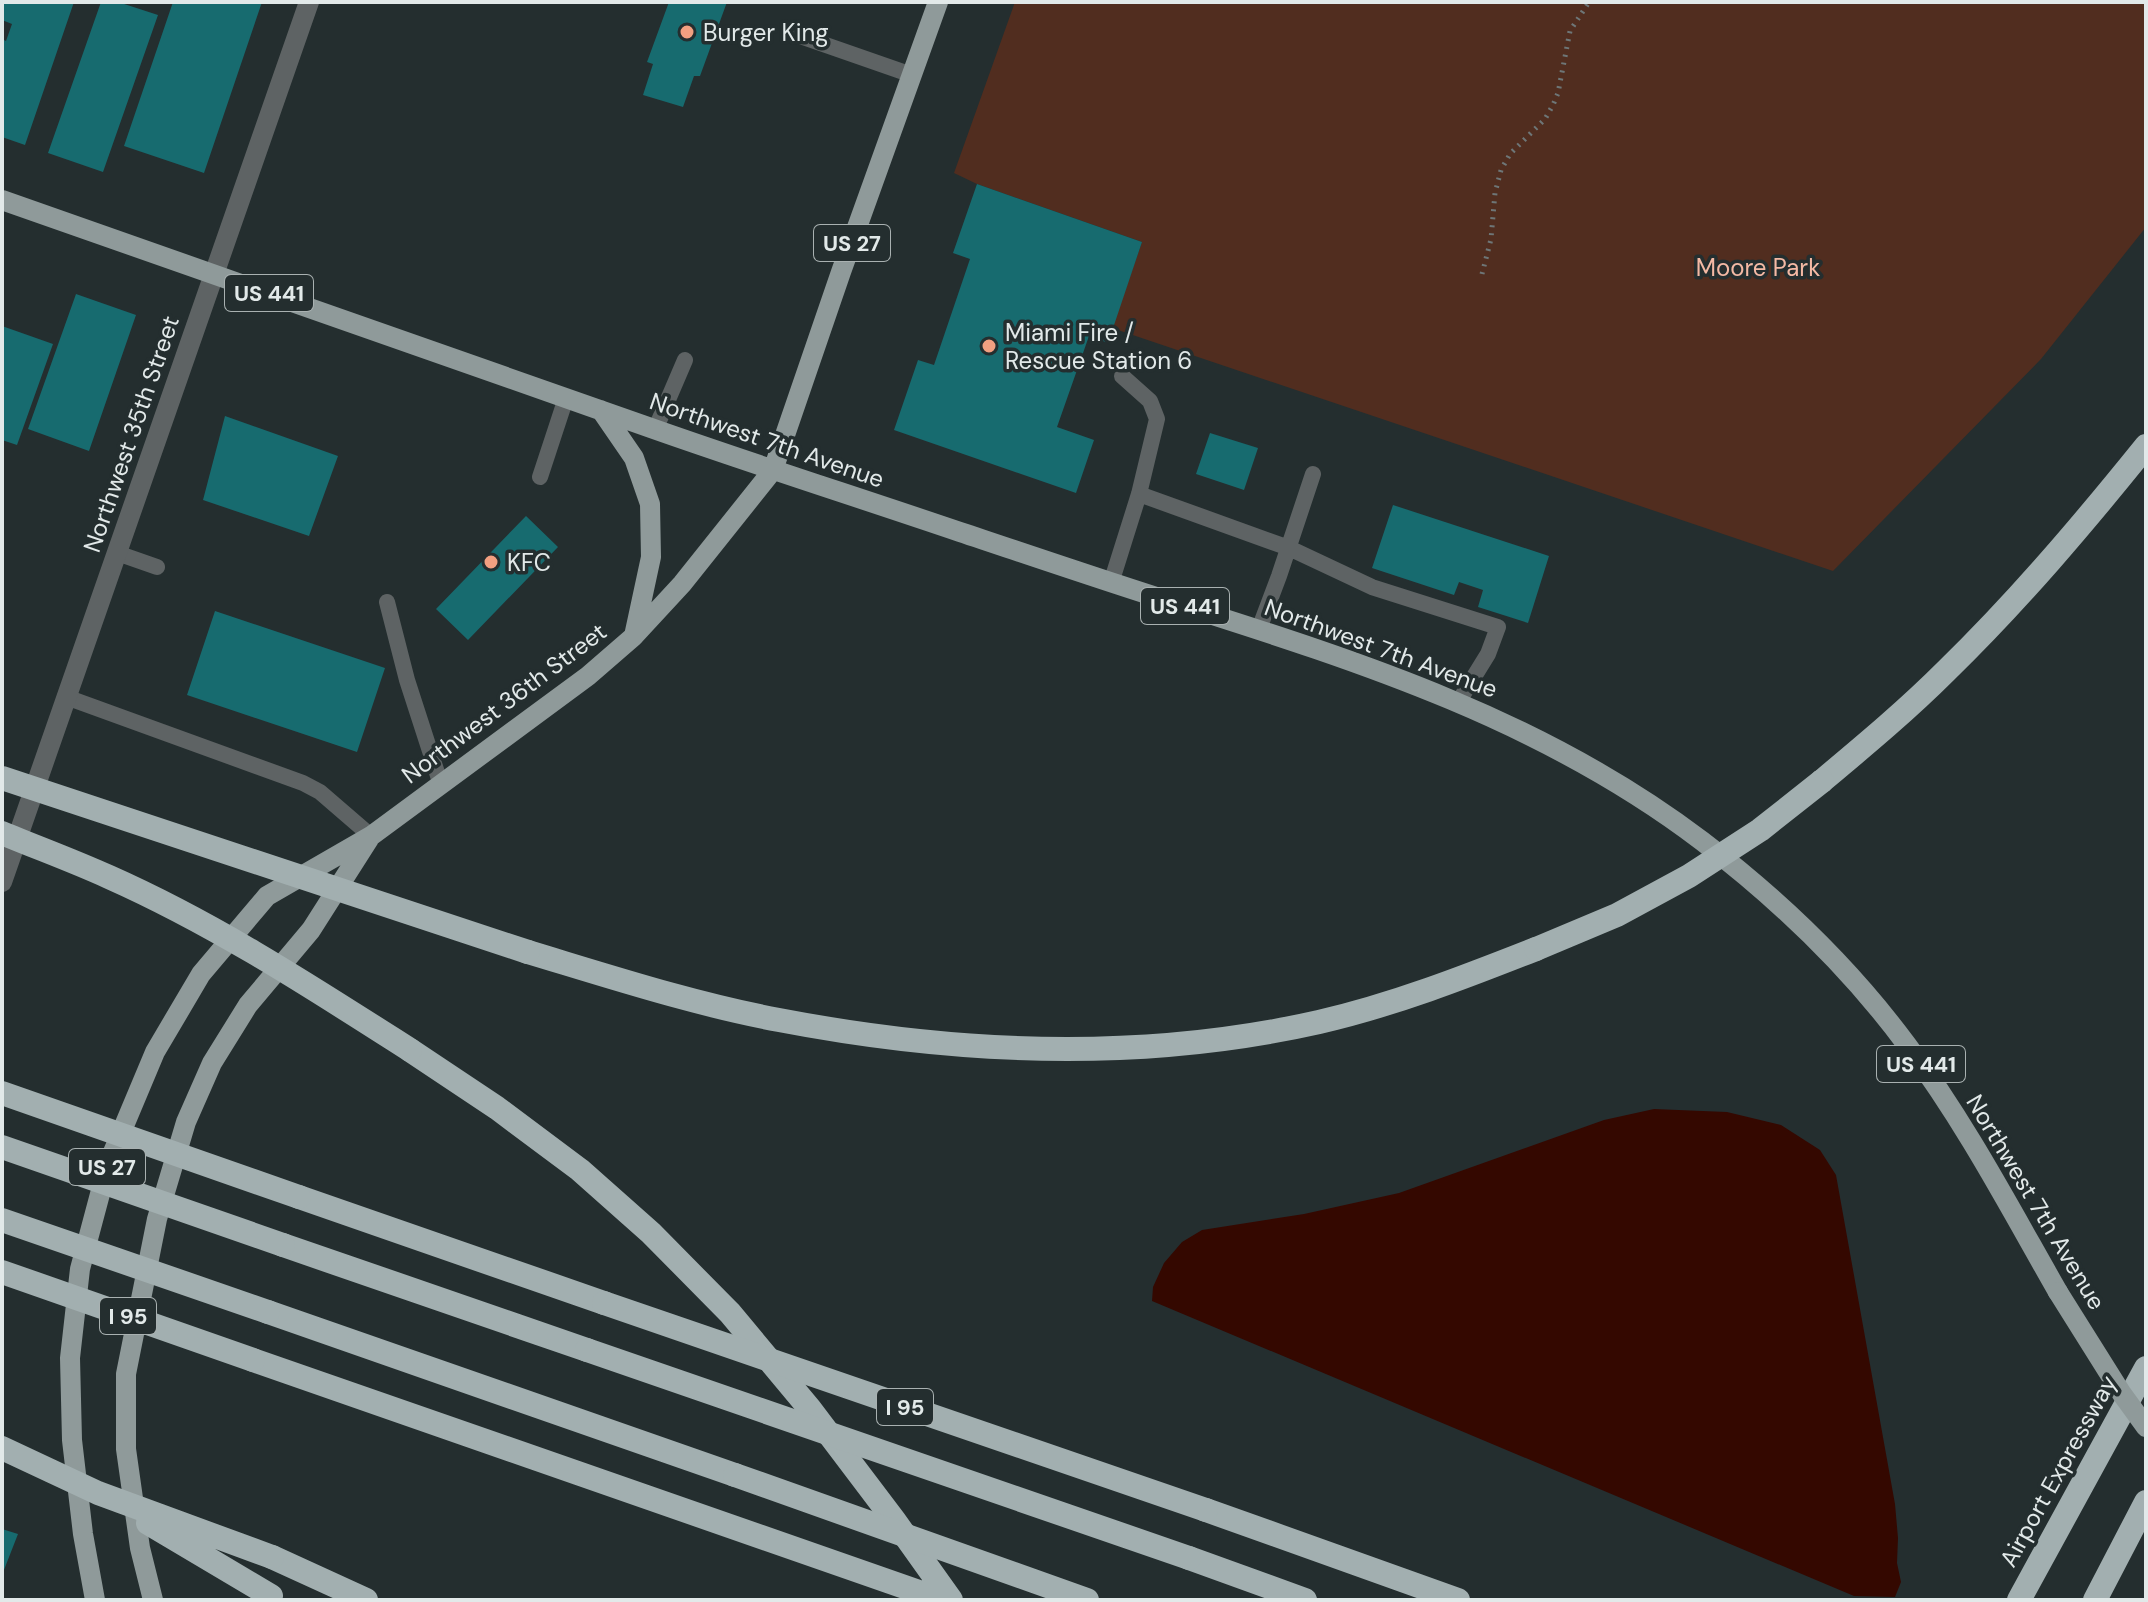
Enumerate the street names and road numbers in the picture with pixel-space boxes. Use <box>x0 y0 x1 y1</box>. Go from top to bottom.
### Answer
road number: US 27 <box>814 225 890 261</box>
road number: US 441 <box>225 275 313 311</box>
street label: Northwest 35th Street <box>76 312 186 556</box>
street label: Northwest 7th Avenue <box>646 385 888 495</box>
road number: US 441 <box>1141 588 1229 624</box>
street label: Northwest 7th Avenue <box>1260 591 1502 705</box>
street label: Northwest 36th Street <box>395 616 613 790</box>
road number: US 441 <box>1877 1046 1965 1082</box>
street label: Northwest 7th Avenue <box>1959 1089 2113 1315</box>
road number: US 27 <box>69 1149 145 1185</box>
road number: I 95 <box>100 1298 156 1334</box>
street label: Airport Expressway <box>1992 1370 2124 1572</box>
road number: I 95 <box>877 1389 933 1425</box>

